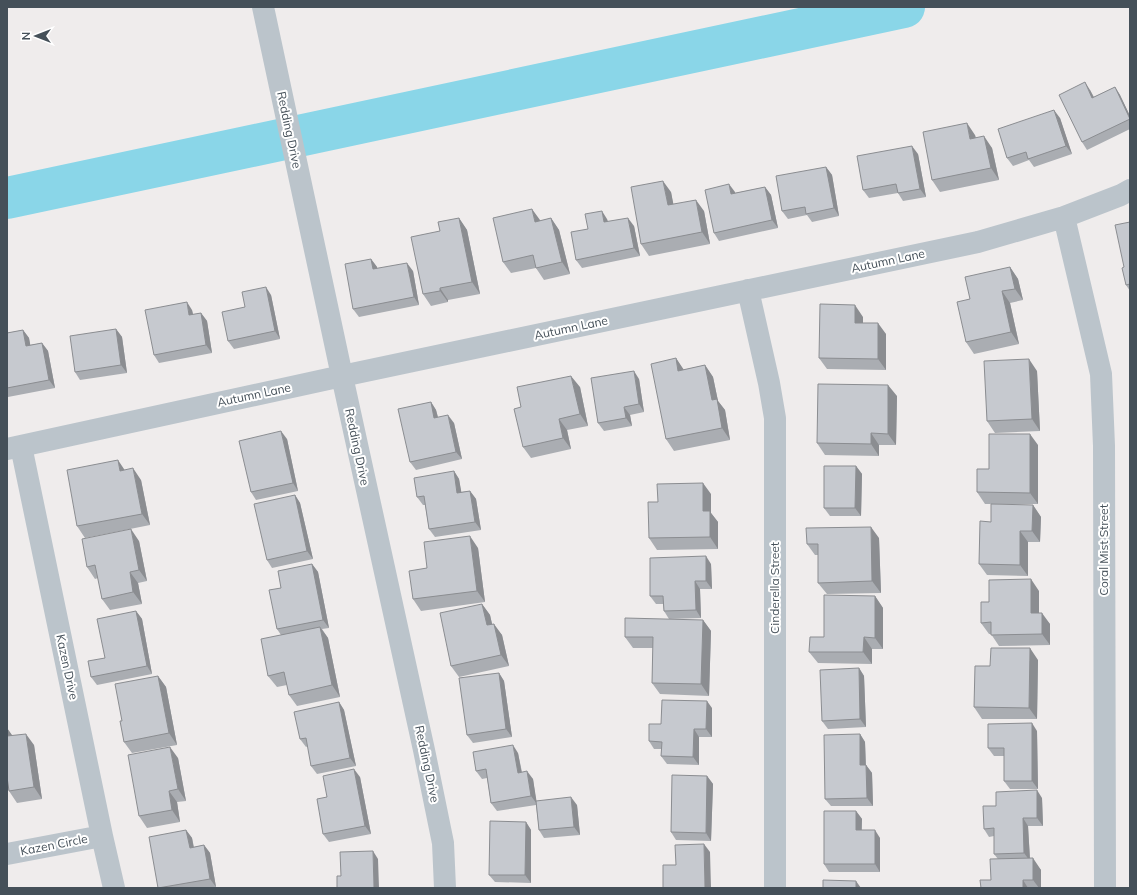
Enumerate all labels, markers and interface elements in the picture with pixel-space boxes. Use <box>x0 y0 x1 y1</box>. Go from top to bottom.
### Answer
north arrow <box>16 16 56 56</box>
text: N <box>19 32 33 40</box>
street label: Redding Drive <box>274 90 305 170</box>
street label: Autumn Lane <box>850 245 926 276</box>
street label: Autumn Lane <box>533 312 609 343</box>
street label: Autumn Lane <box>216 379 292 410</box>
street label: Redding Drive <box>342 407 373 487</box>
street label: Coral Mist Street <box>1096 504 1111 596</box>
street label: Cinderella Street <box>767 542 782 634</box>
street label: Kazen Drive <box>53 633 82 701</box>
street label: Redding Drive <box>412 724 443 804</box>
street label: Kazen Circle <box>19 831 89 858</box>

